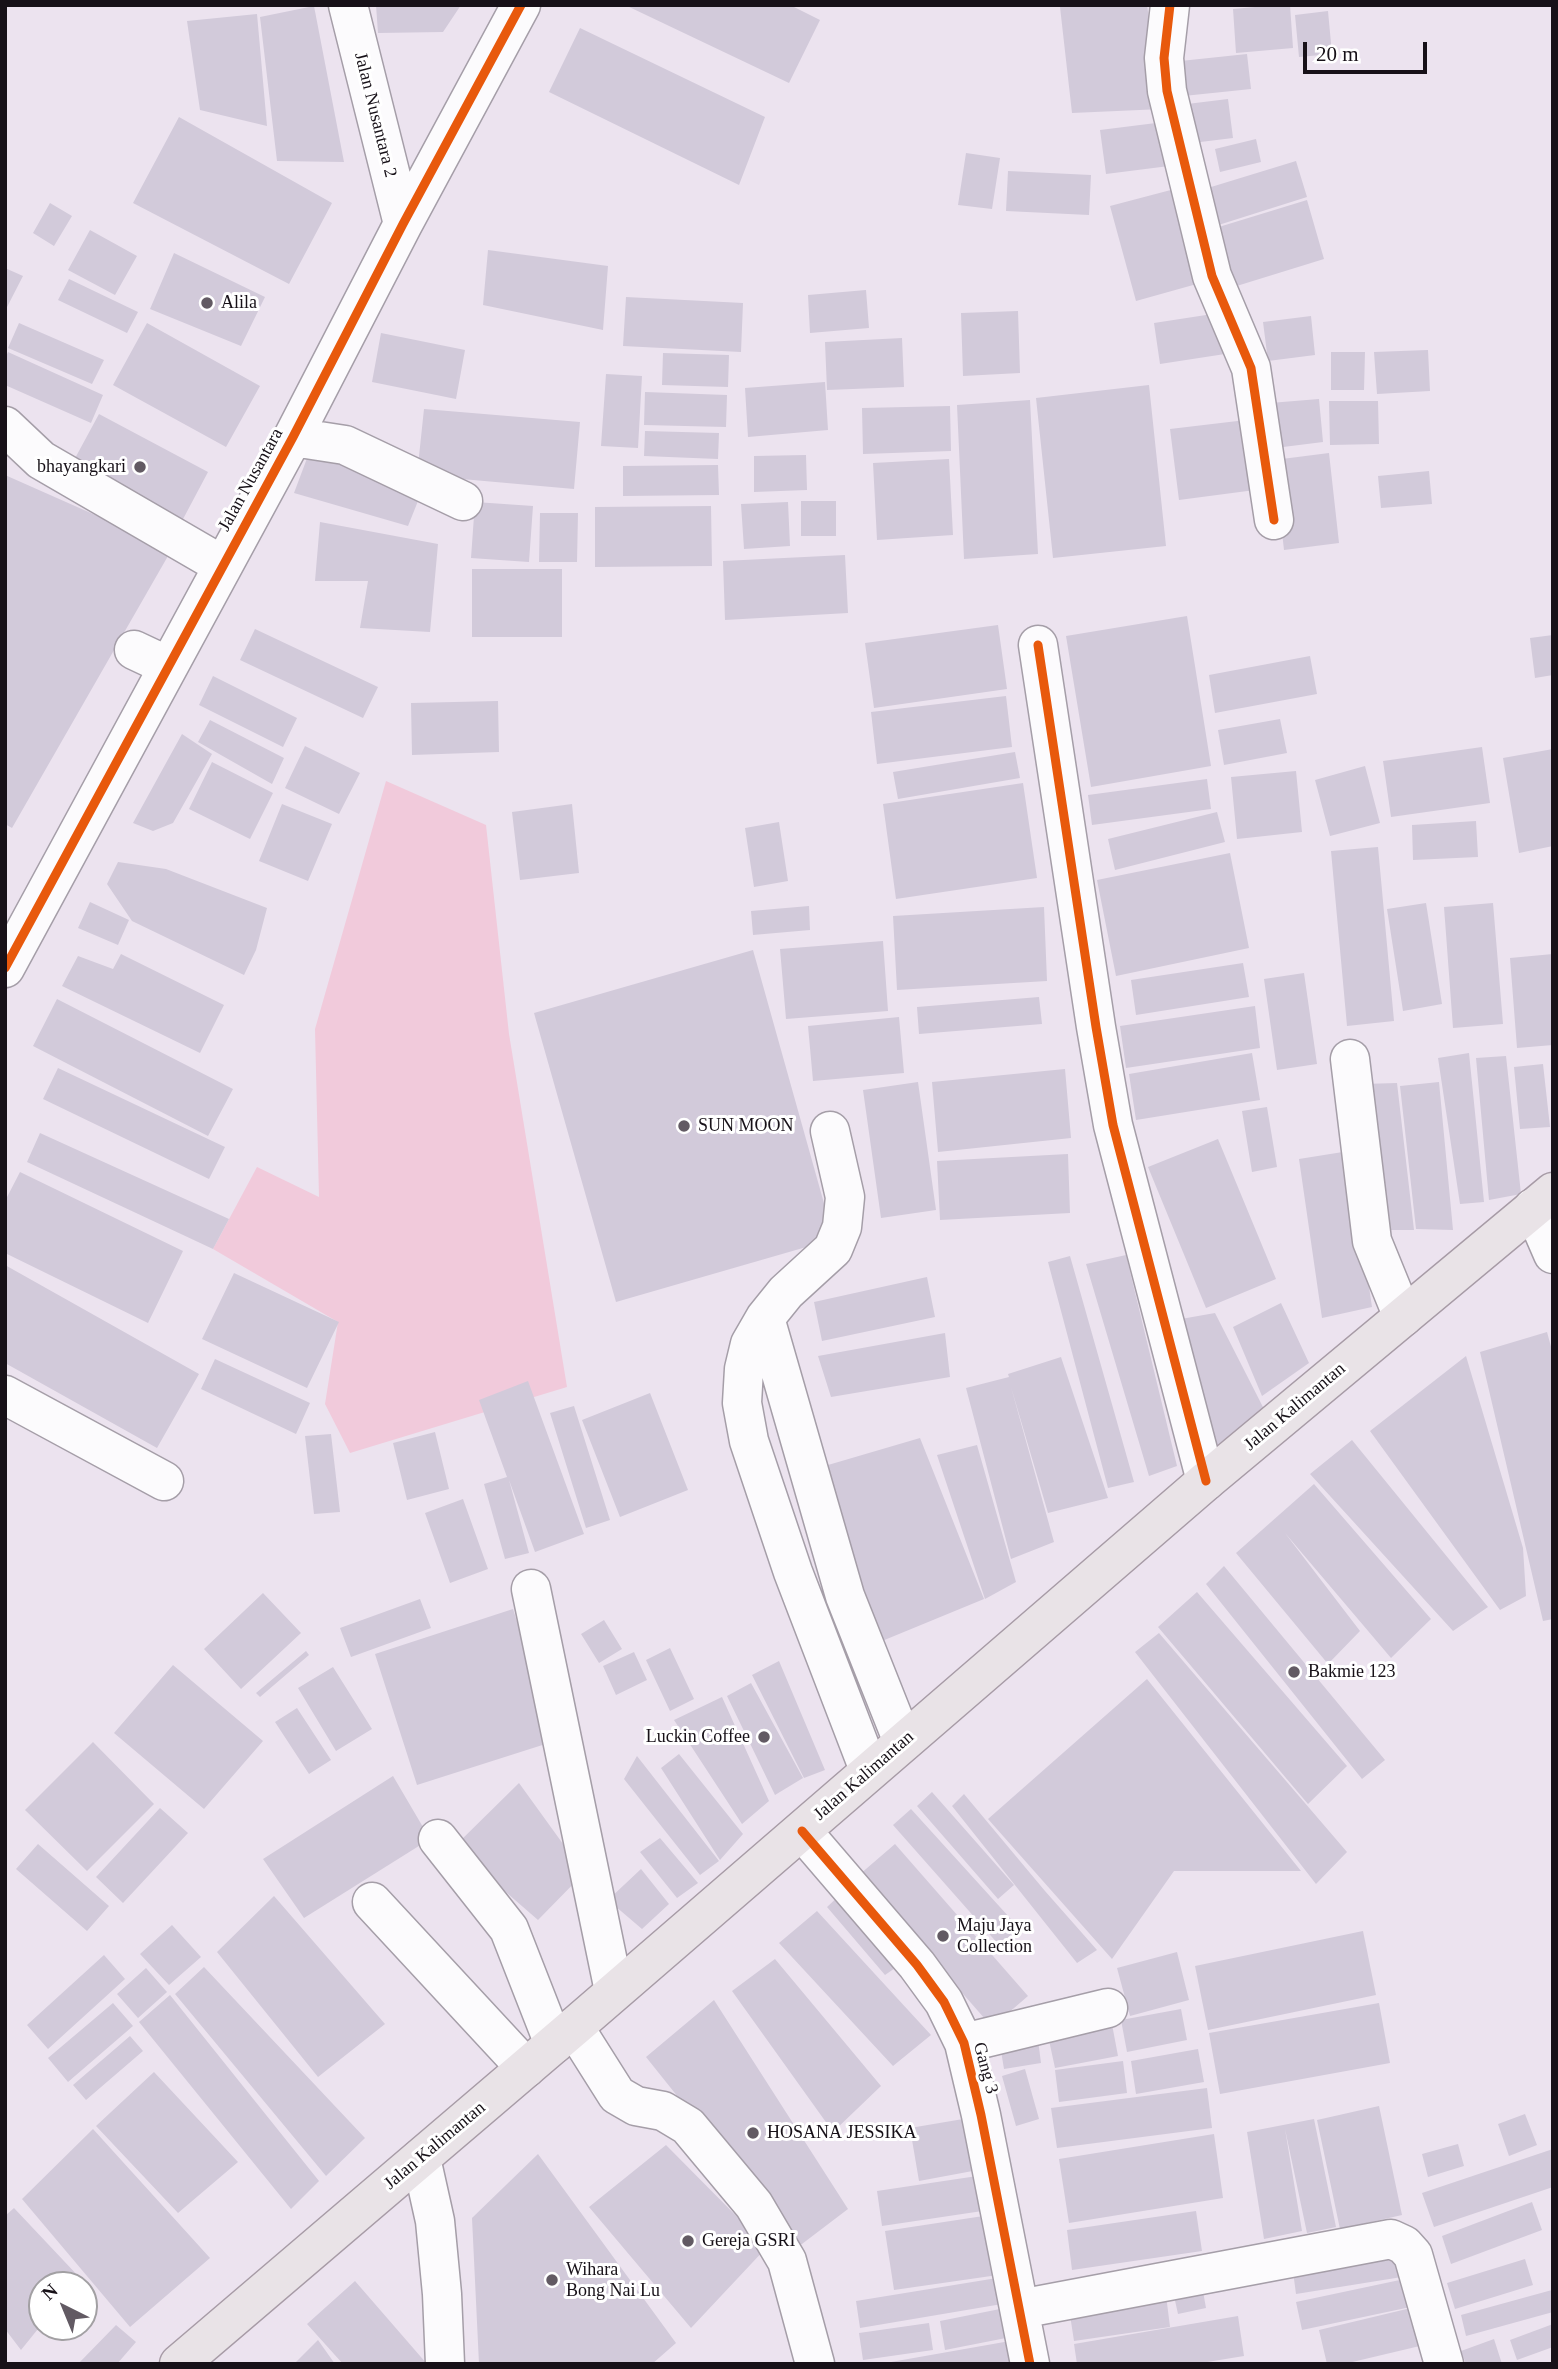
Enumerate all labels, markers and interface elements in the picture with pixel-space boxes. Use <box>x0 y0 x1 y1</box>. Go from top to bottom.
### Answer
scale bar <box>1306 28 1430 72</box>
text: 20 m <box>1316 42 1359 66</box>
street label: Jalan Nusantara 2 <box>349 50 401 180</box>
place label: Alila <box>221 292 257 314</box>
marker: Alila <box>199 295 215 311</box>
street label: Jalan Nusantara <box>214 425 288 535</box>
place label: bhayangkari <box>37 456 126 478</box>
marker: bhayangkari <box>132 459 148 475</box>
place label: SUN MOON <box>698 1115 794 1137</box>
marker: SUN MOON <box>676 1118 692 1134</box>
street label: Jalan Kalimantan <box>1240 1358 1350 1456</box>
place label: Bakmie 123 <box>1308 1661 1395 1683</box>
marker: Bakmie 123 <box>1286 1664 1302 1680</box>
place label: Luckin Coffee <box>646 1726 750 1748</box>
street label: Jalan Kalimantan <box>810 1727 918 1825</box>
marker: Luckin Coffee <box>756 1729 772 1745</box>
place label: Maju Jaya Collection <box>957 1915 1032 1958</box>
marker: Maju Jaya Collection <box>935 1928 951 1944</box>
street label: Gang 3 <box>968 2040 1002 2096</box>
street label: Jalan Kalimantan <box>380 2097 490 2195</box>
place label: HOSANA JESSIKA <box>767 2122 917 2144</box>
marker: HOSANA JESSIKA <box>745 2125 761 2141</box>
place label: Gereja GSRI <box>702 2230 795 2252</box>
marker: Gereja GSRI <box>680 2233 696 2249</box>
place label: Wihara Bong Nai Lu <box>566 2259 660 2302</box>
north arrow <box>28 2271 98 2341</box>
marker: Wihara Bong Nai Lu <box>544 2272 560 2288</box>
text: N <box>38 2279 62 2304</box>

